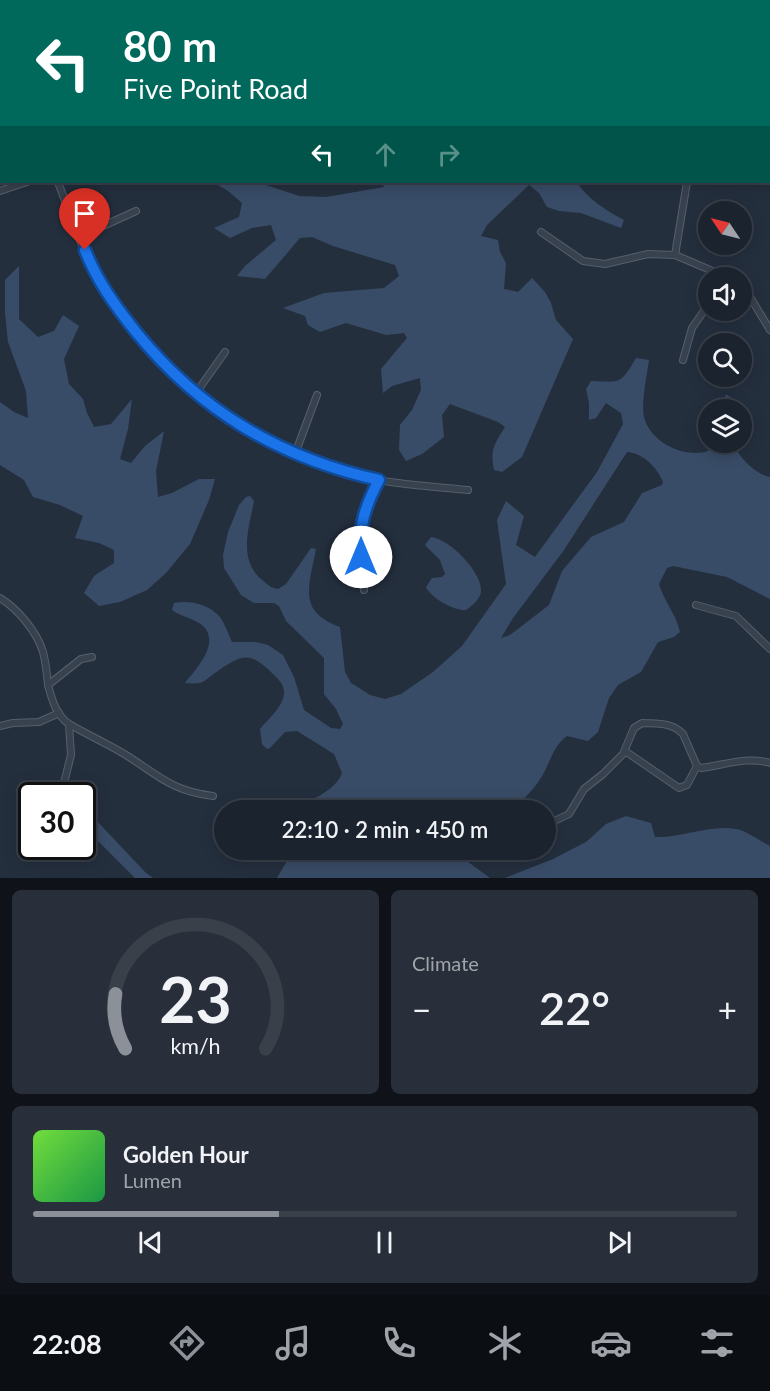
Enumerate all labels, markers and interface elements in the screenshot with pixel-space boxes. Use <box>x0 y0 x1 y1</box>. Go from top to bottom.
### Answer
text: 80 m <box>123 21 217 71</box>
icon: left <box>24 24 102 102</box>
text: Five Point Road <box>123 72 308 105</box>
icon: left <box>306 138 339 171</box>
icon: ahead <box>369 138 402 171</box>
icon: right <box>432 138 465 171</box>
pin <box>59 188 110 250</box>
icon: arrive <box>68 197 101 230</box>
north arrow <box>698 201 752 255</box>
map controls <box>698 201 752 453</box>
button: sound <box>698 267 752 321</box>
button: search <box>698 333 752 387</box>
button: layers <box>698 399 752 453</box>
position arrow <box>329 525 393 589</box>
speed limit sign: 30 <box>18 782 96 860</box>
text: 22:10 · 2 min · 450 m <box>282 816 488 843</box>
text: Climate <box>412 951 479 975</box>
text: 23 <box>159 961 232 1036</box>
text: 22° <box>539 981 610 1035</box>
text: − <box>412 989 431 1029</box>
text: + <box>718 989 737 1029</box>
text: km/h <box>170 1033 221 1059</box>
text: Golden Hour <box>123 1141 249 1168</box>
text: Lumen <box>123 1168 182 1192</box>
icon: previous <box>134 1226 167 1259</box>
icon: pause <box>368 1226 401 1259</box>
icon: next <box>603 1226 636 1259</box>
icon: directions <box>166 1322 208 1364</box>
icon: music <box>272 1322 314 1364</box>
icon: phone <box>378 1322 420 1364</box>
icon: climate <box>484 1322 526 1364</box>
icon: car <box>590 1322 632 1364</box>
icon: filters <box>696 1322 738 1364</box>
text: 22:08 <box>32 1327 102 1360</box>

